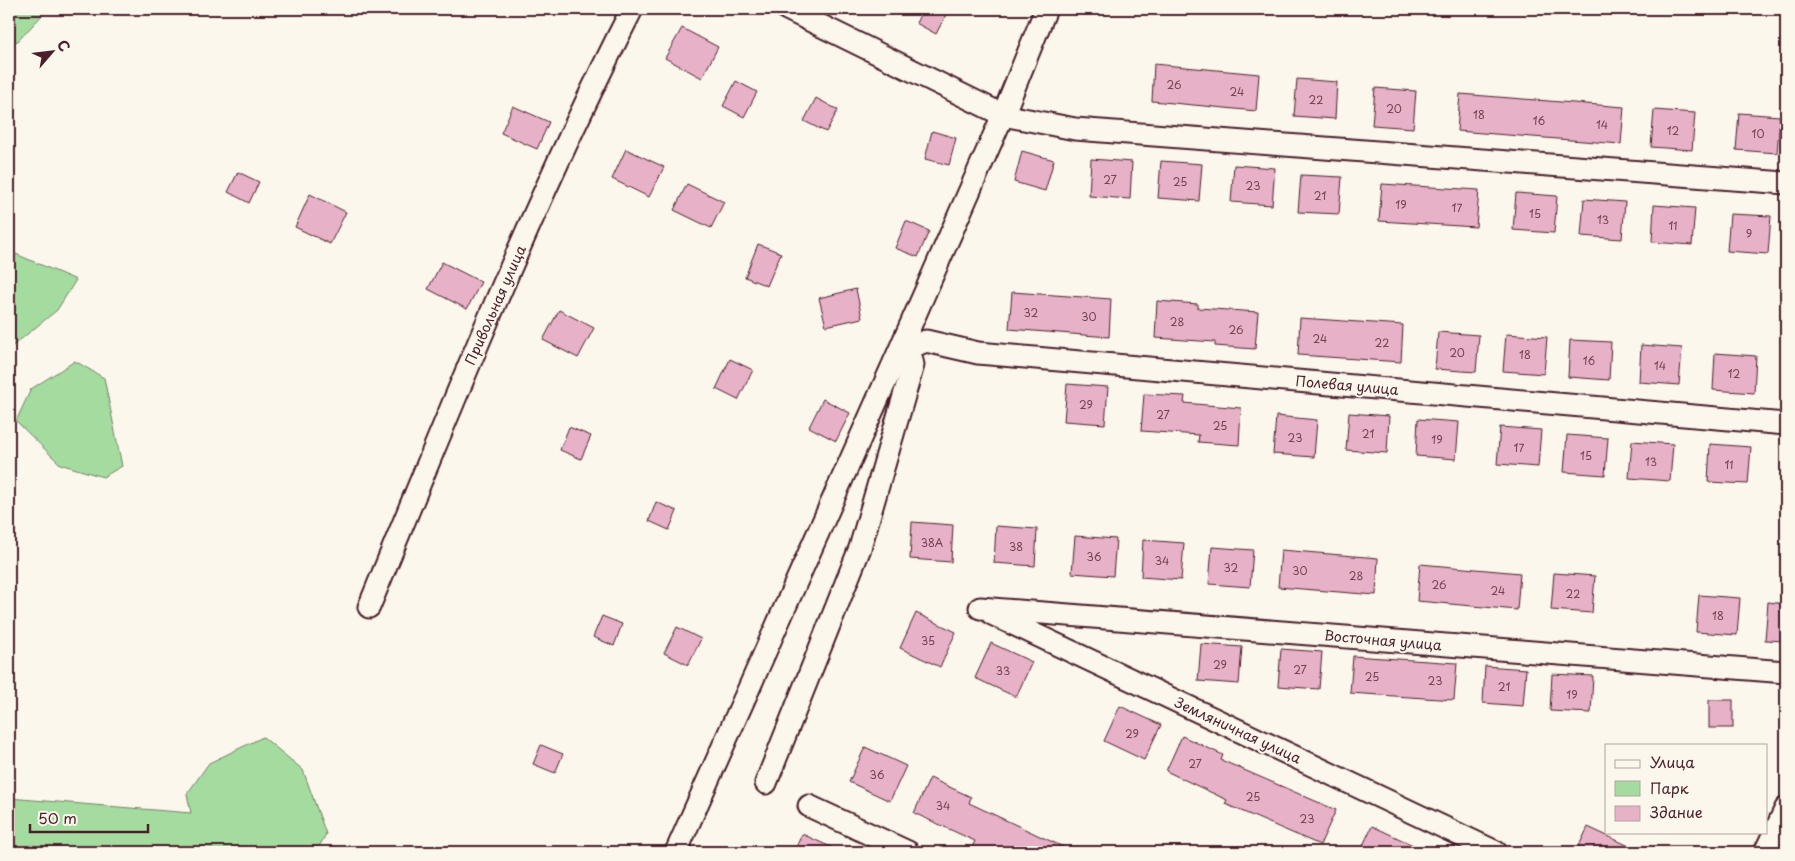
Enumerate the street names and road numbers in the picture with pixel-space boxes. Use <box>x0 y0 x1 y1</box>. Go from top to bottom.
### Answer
street label: Привольная улица <box>459 242 531 368</box>
street label: Полевая улица <box>1294 370 1400 400</box>
street label: Восточная улица <box>1323 624 1443 656</box>
street label: Земляничная улица <box>1171 691 1305 769</box>

